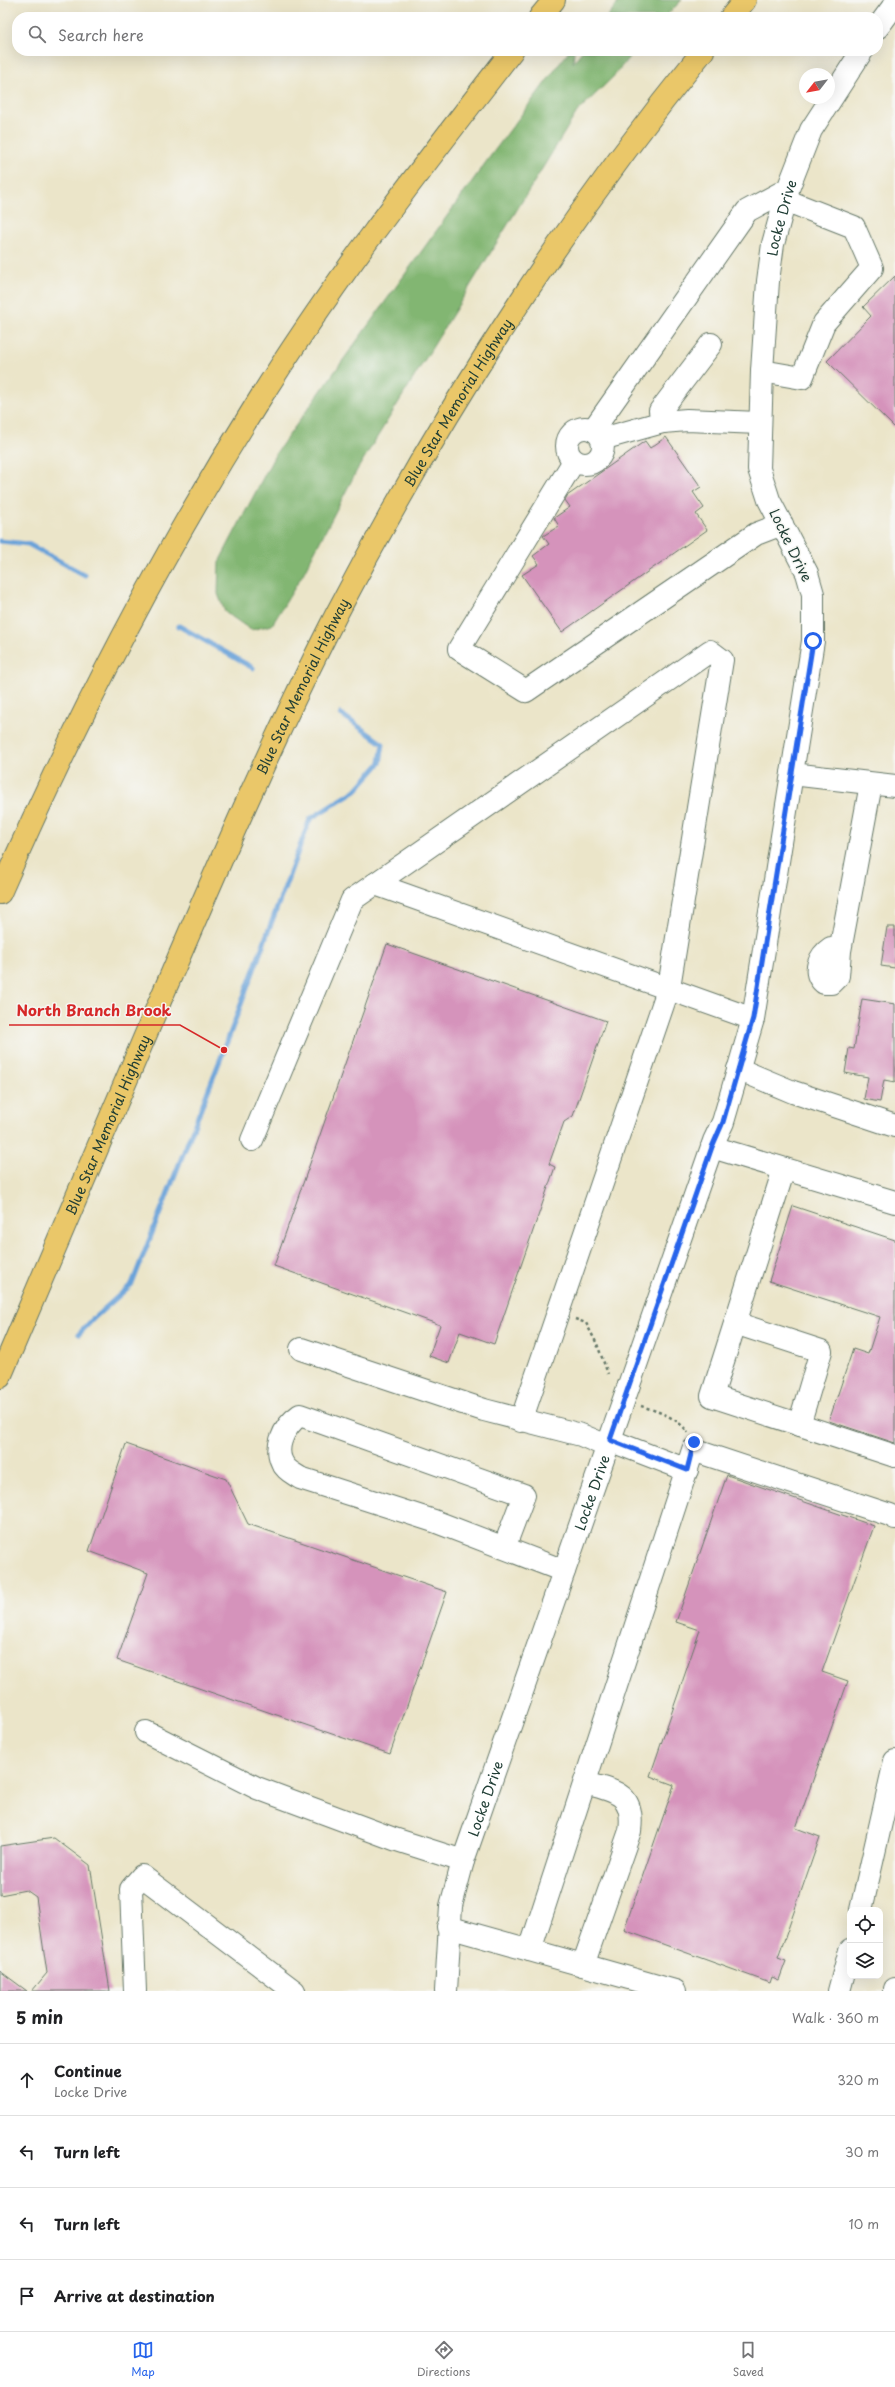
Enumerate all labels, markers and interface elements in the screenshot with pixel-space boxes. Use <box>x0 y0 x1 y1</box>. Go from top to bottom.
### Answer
search box <box>12 12 883 56</box>
icon: search <box>26 23 48 45</box>
text: Search here <box>58 23 144 46</box>
north arrow <box>799 68 835 104</box>
street label: Locke Drive <box>761 176 801 257</box>
street label: Blue Star Memorial Highway <box>398 314 517 490</box>
street label: Locke Drive <box>764 505 818 585</box>
street label: Blue Star Memorial Highway <box>250 594 354 778</box>
route start <box>804 632 822 650</box>
callout: North Branch Brook <box>9 998 180 1025</box>
text: North Branch Brook <box>17 998 172 1021</box>
street label: Blue Star Memorial Highway <box>59 1031 155 1218</box>
route end <box>685 1433 703 1451</box>
street label: Locke Drive <box>569 1452 614 1533</box>
street label: Locke Drive <box>462 1758 508 1839</box>
map controls <box>847 1907 883 1979</box>
button: locate <box>847 1907 883 1943</box>
button: layers <box>847 1943 883 1979</box>
text: 5 min <box>16 2004 63 2030</box>
text: Walk · 360 m <box>792 2008 879 2027</box>
text: Continue <box>54 2059 122 2082</box>
icon: ahead <box>16 2069 38 2091</box>
text: 320 m <box>837 2070 879 2089</box>
text: Locke Drive <box>54 2082 127 2101</box>
text: Turn left <box>54 2140 120 2163</box>
icon: left <box>16 2141 38 2163</box>
text: 30 m <box>845 2142 879 2161</box>
text: Turn left <box>54 2212 120 2235</box>
icon: left <box>16 2213 38 2235</box>
text: 10 m <box>849 2214 879 2233</box>
text: Arrive at destination <box>54 2284 215 2307</box>
icon: arrive <box>16 2285 38 2307</box>
tab: Map <box>131 2339 155 2380</box>
tab: Directions <box>417 2339 470 2380</box>
tab: Saved <box>733 2339 764 2380</box>

